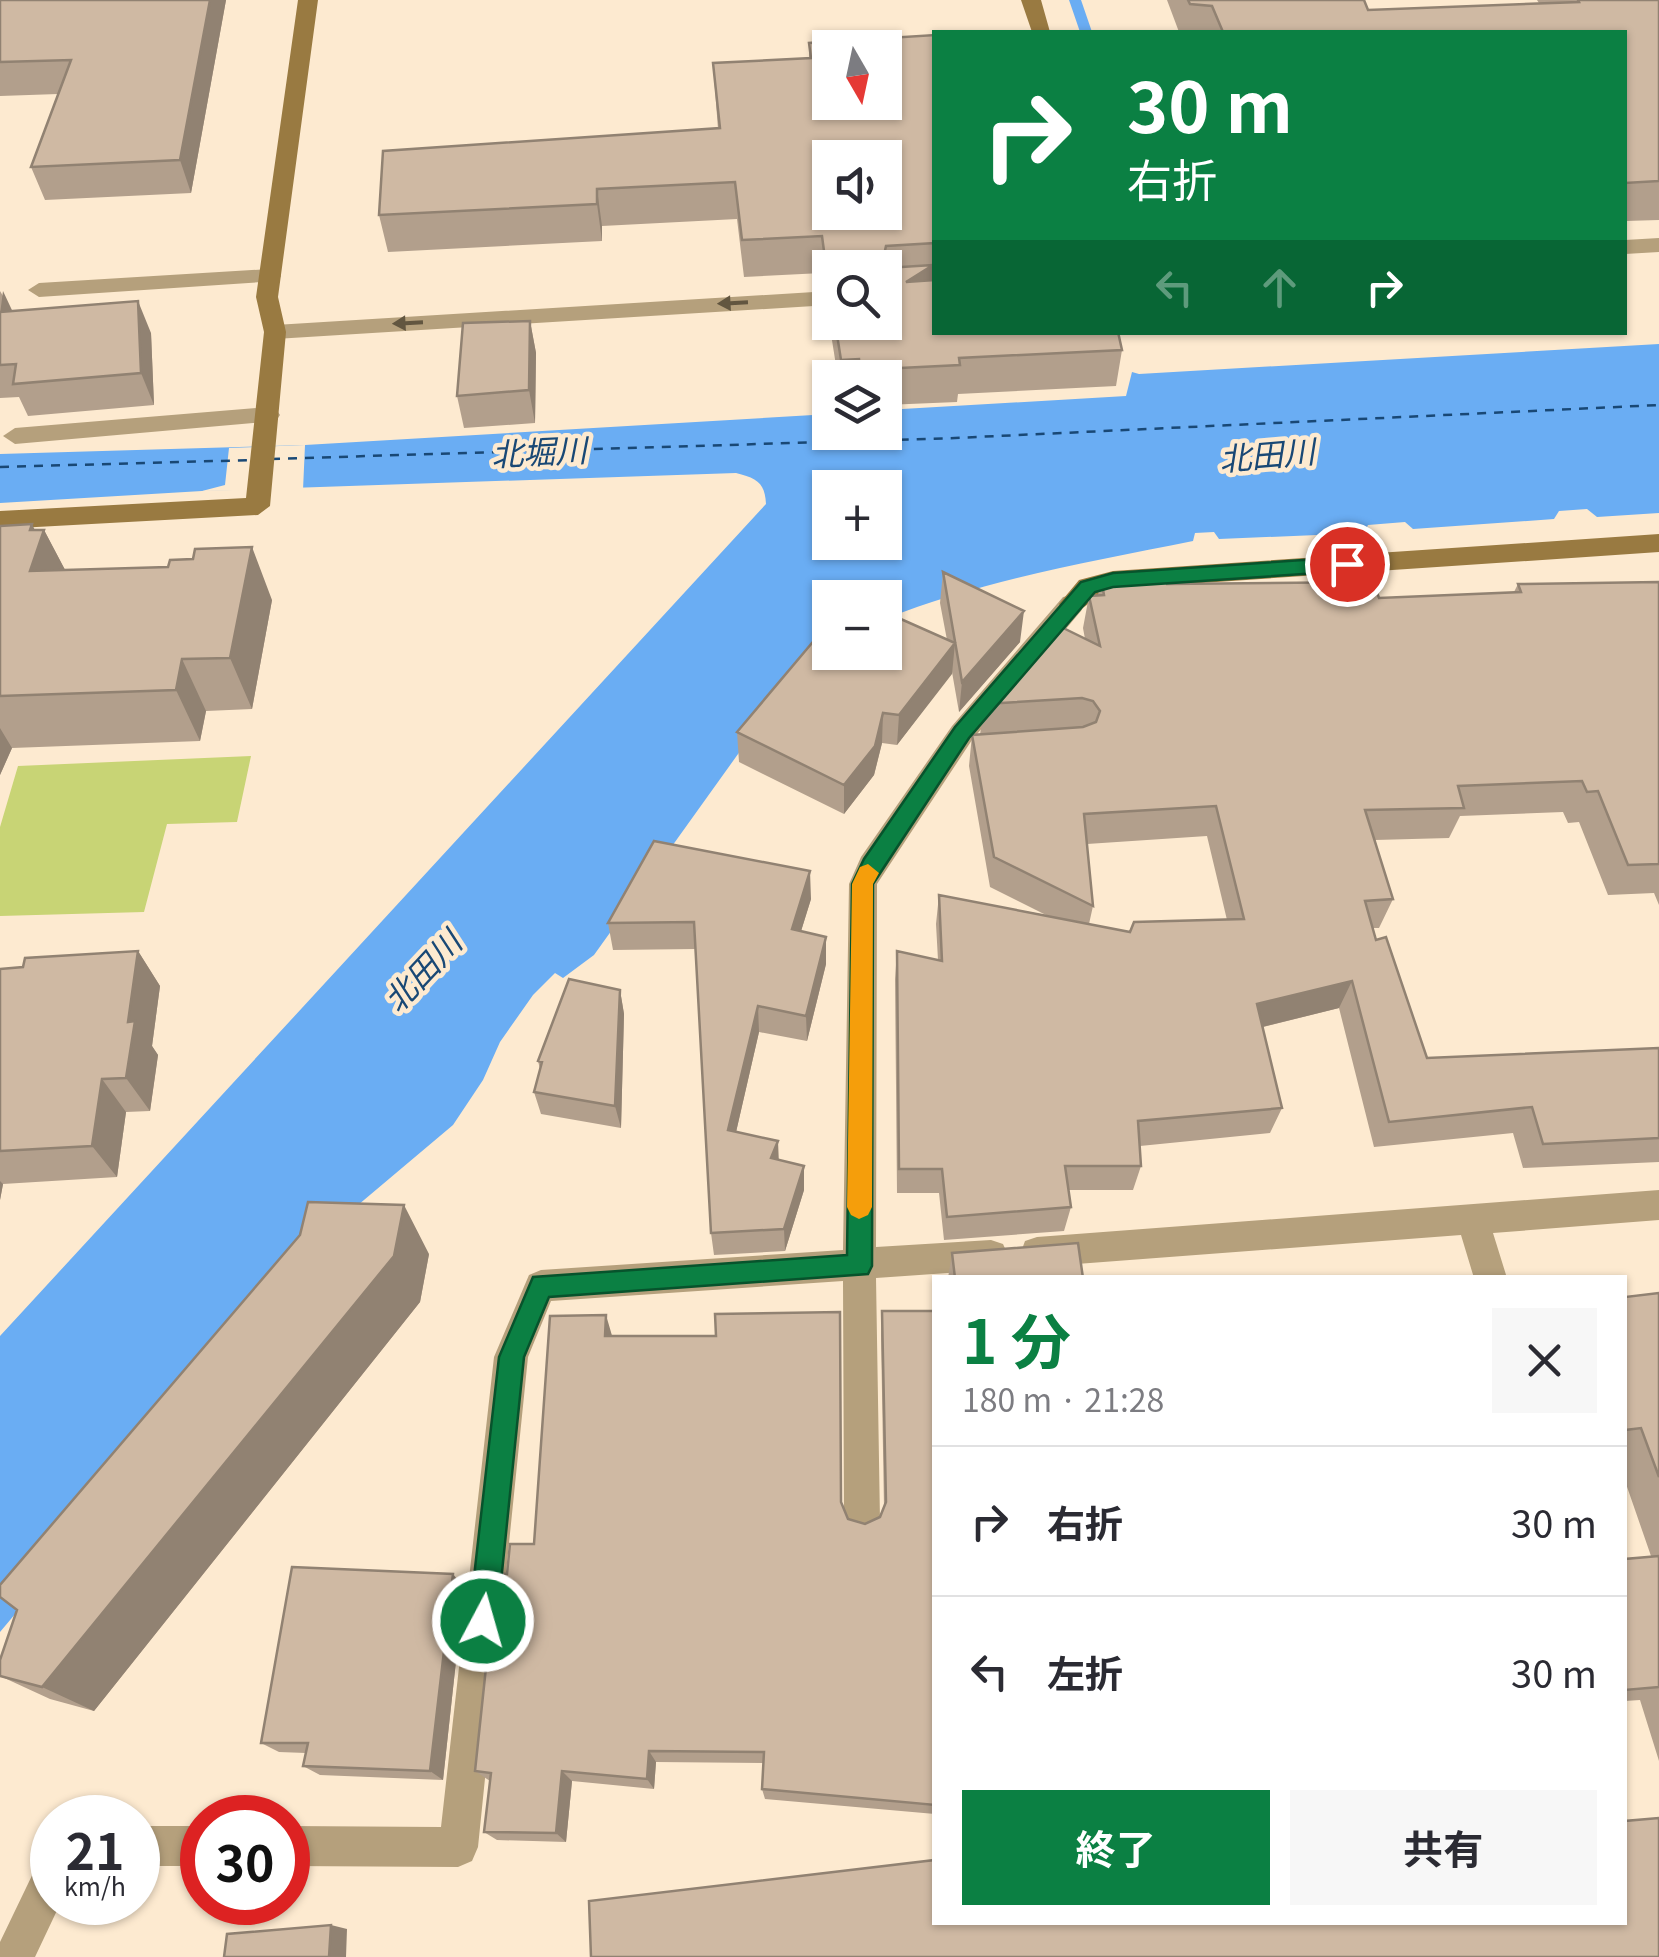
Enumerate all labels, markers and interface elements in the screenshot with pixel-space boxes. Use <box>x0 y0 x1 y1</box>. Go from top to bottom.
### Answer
north arrow <box>812 30 902 120</box>
map controls <box>812 30 902 670</box>
text: 30 m <box>1127 52 1293 153</box>
icon: right <box>962 70 1092 200</box>
button: sound <box>812 140 902 230</box>
text: 右折 <box>1127 145 1217 210</box>
button: search <box>812 250 902 340</box>
icon: left <box>1147 260 1202 315</box>
icon: ahead <box>1252 260 1307 315</box>
icon: right <box>1357 260 1412 315</box>
one-way arrow <box>716 295 748 311</box>
one-way arrow <box>392 315 424 331</box>
button: layers <box>812 360 902 450</box>
water label: 北堀川 <box>490 424 591 475</box>
water label: 北田川 <box>1217 426 1320 480</box>
button: + <box>812 470 902 560</box>
pin <box>1305 522 1390 607</box>
icon: arrive <box>1320 537 1375 592</box>
button: − <box>812 580 902 670</box>
water label: 北田川 <box>371 917 472 1021</box>
text: 1 分 <box>962 1294 1071 1381</box>
button: close <box>1492 1308 1597 1413</box>
text: 180 m · 21:28 <box>962 1375 1164 1421</box>
icon: right <box>962 1494 1017 1549</box>
text: 右折 <box>1047 1494 1123 1549</box>
text: 30 m <box>1511 1494 1597 1549</box>
position arrow <box>431 1569 535 1673</box>
icon: left <box>962 1644 1017 1699</box>
text: 左折 <box>1047 1644 1123 1699</box>
text: 30 m <box>1511 1644 1597 1699</box>
button: 終了 <box>962 1790 1270 1905</box>
button: 共有 <box>1290 1790 1597 1905</box>
speed limit sign: 30 <box>180 1795 310 1925</box>
text: 21 <box>66 1812 125 1884</box>
text: km/h <box>64 1867 126 1903</box>

